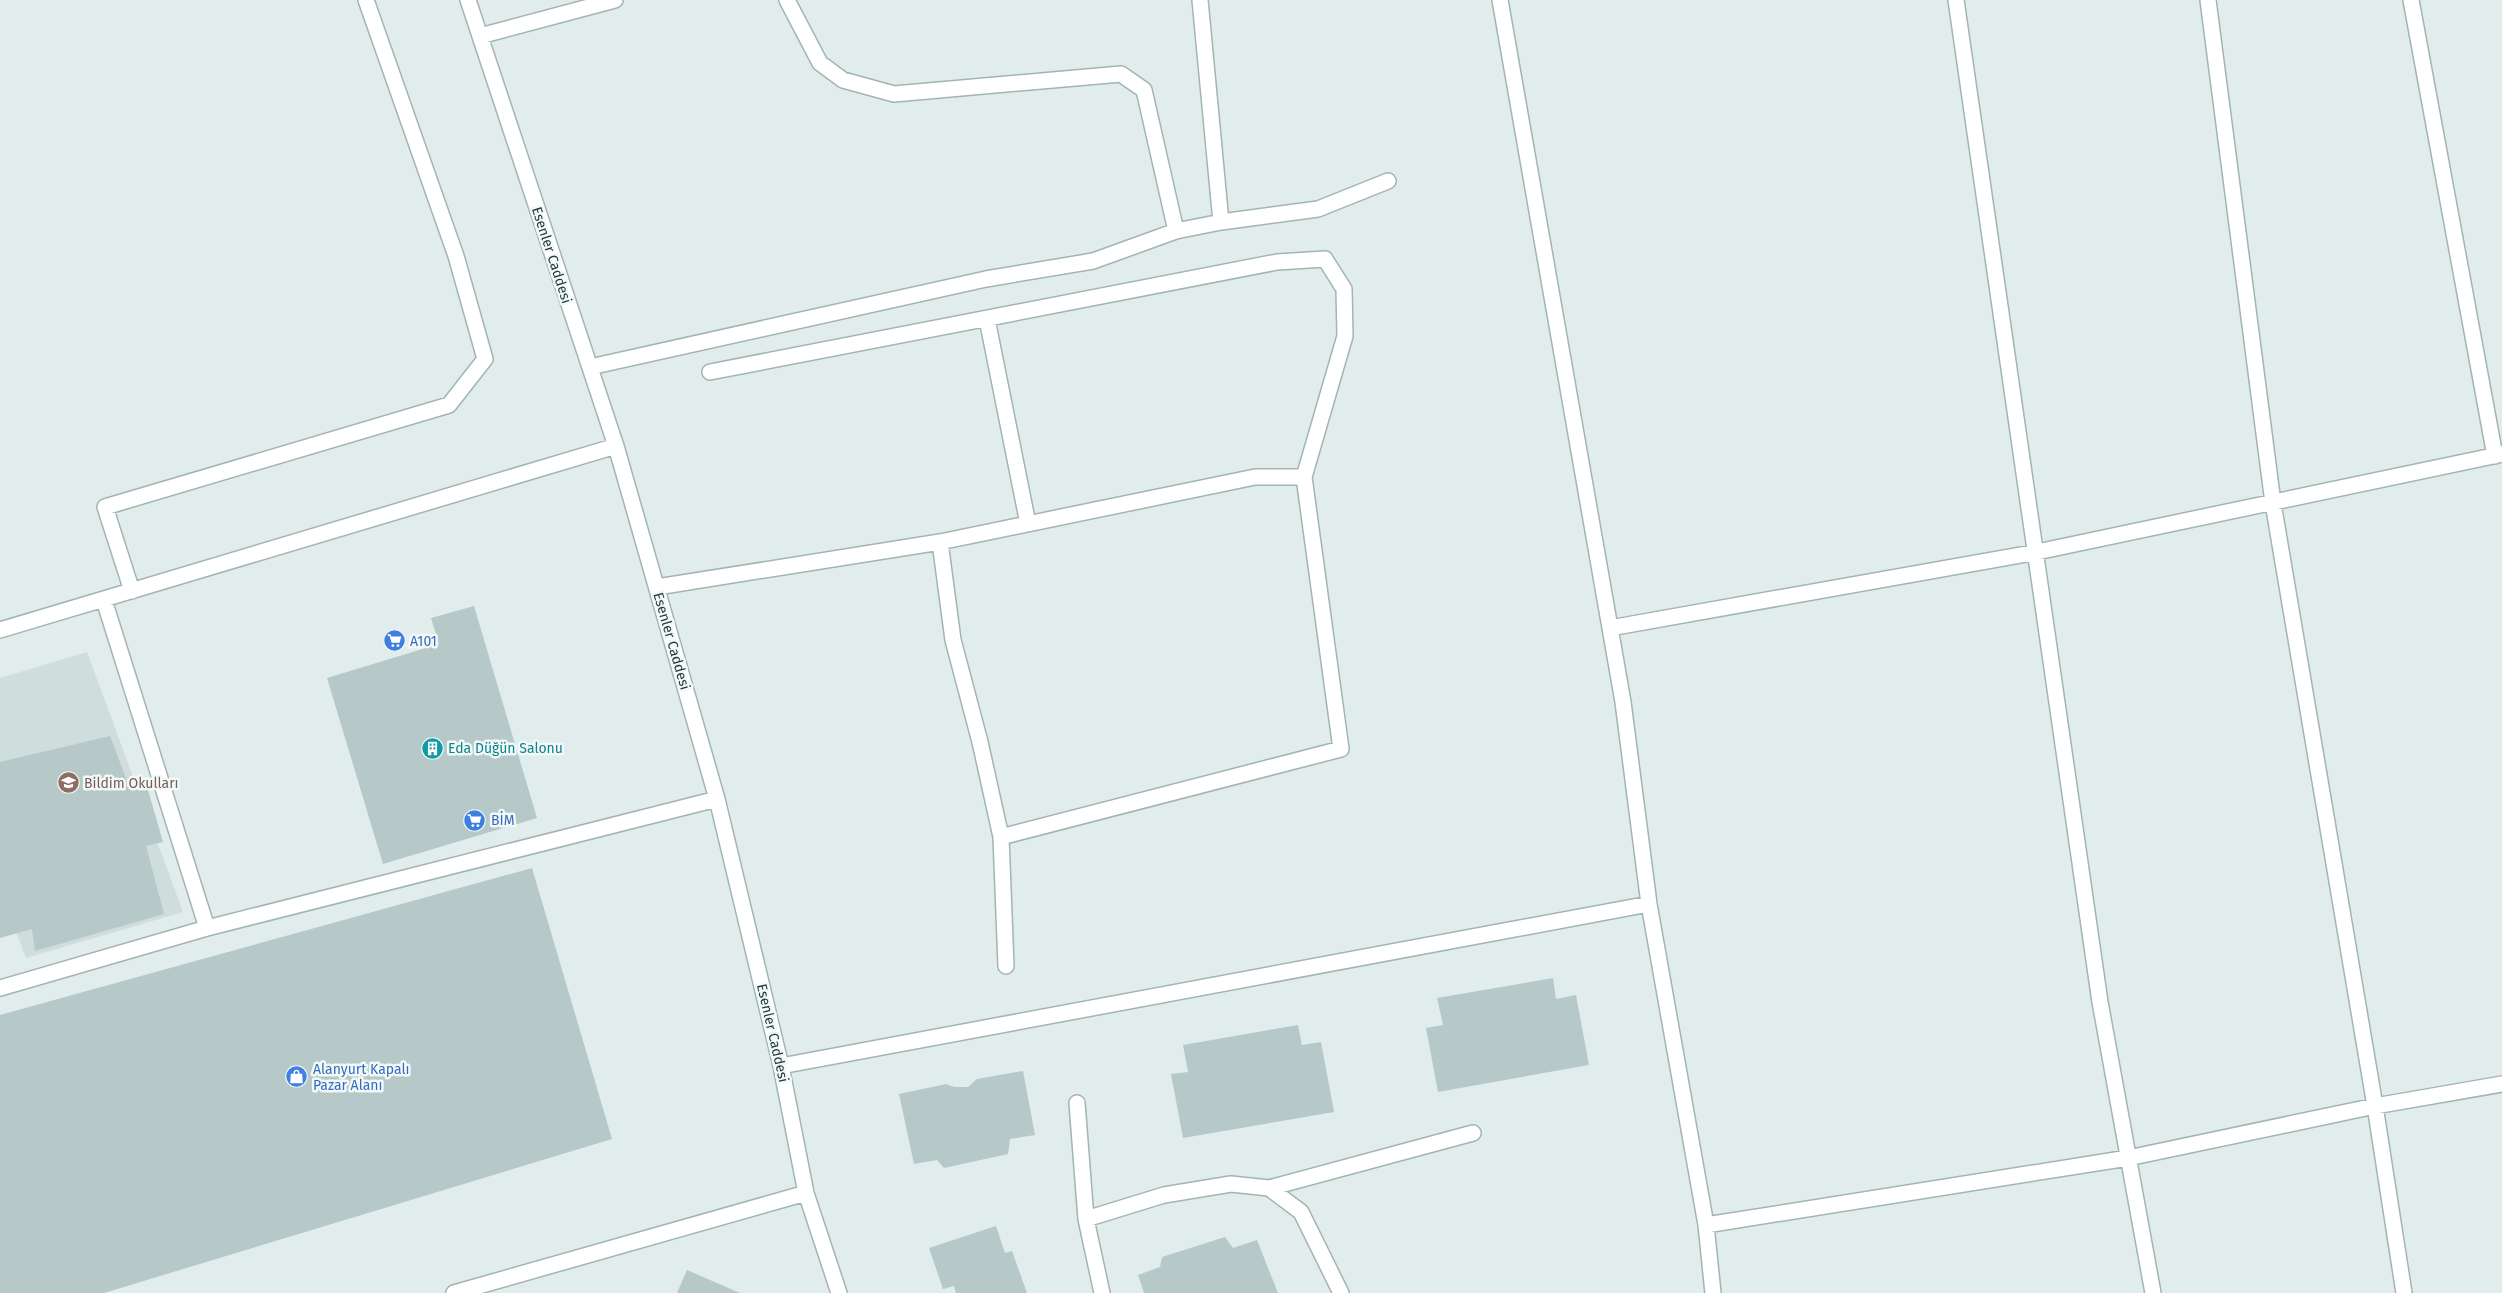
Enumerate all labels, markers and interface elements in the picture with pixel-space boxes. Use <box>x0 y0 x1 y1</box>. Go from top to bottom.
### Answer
street label: Esenler Caddesi <box>528 205 575 306</box>
street label: Esenler Caddesi <box>649 590 694 692</box>
supermarket icon: A101 <box>382 629 406 653</box>
place label: A101 <box>410 633 437 650</box>
building icon: Eda Düğün Salonu <box>420 736 444 760</box>
place label: Eda Düğün Salonu <box>448 740 563 757</box>
school or university icon: Bildim Okulları <box>56 771 80 795</box>
place label: Bildim Okulları <box>84 775 179 792</box>
supermarket icon: BİM <box>463 808 487 832</box>
place label: BİM <box>491 811 515 829</box>
street label: Esenler Caddesi <box>753 982 792 1084</box>
place label: Alanyurt Kapalı Pazar Alanı <box>313 1061 409 1094</box>
shop icon: Alanyurt Kapalı Pazar Alanı <box>285 1065 309 1089</box>

